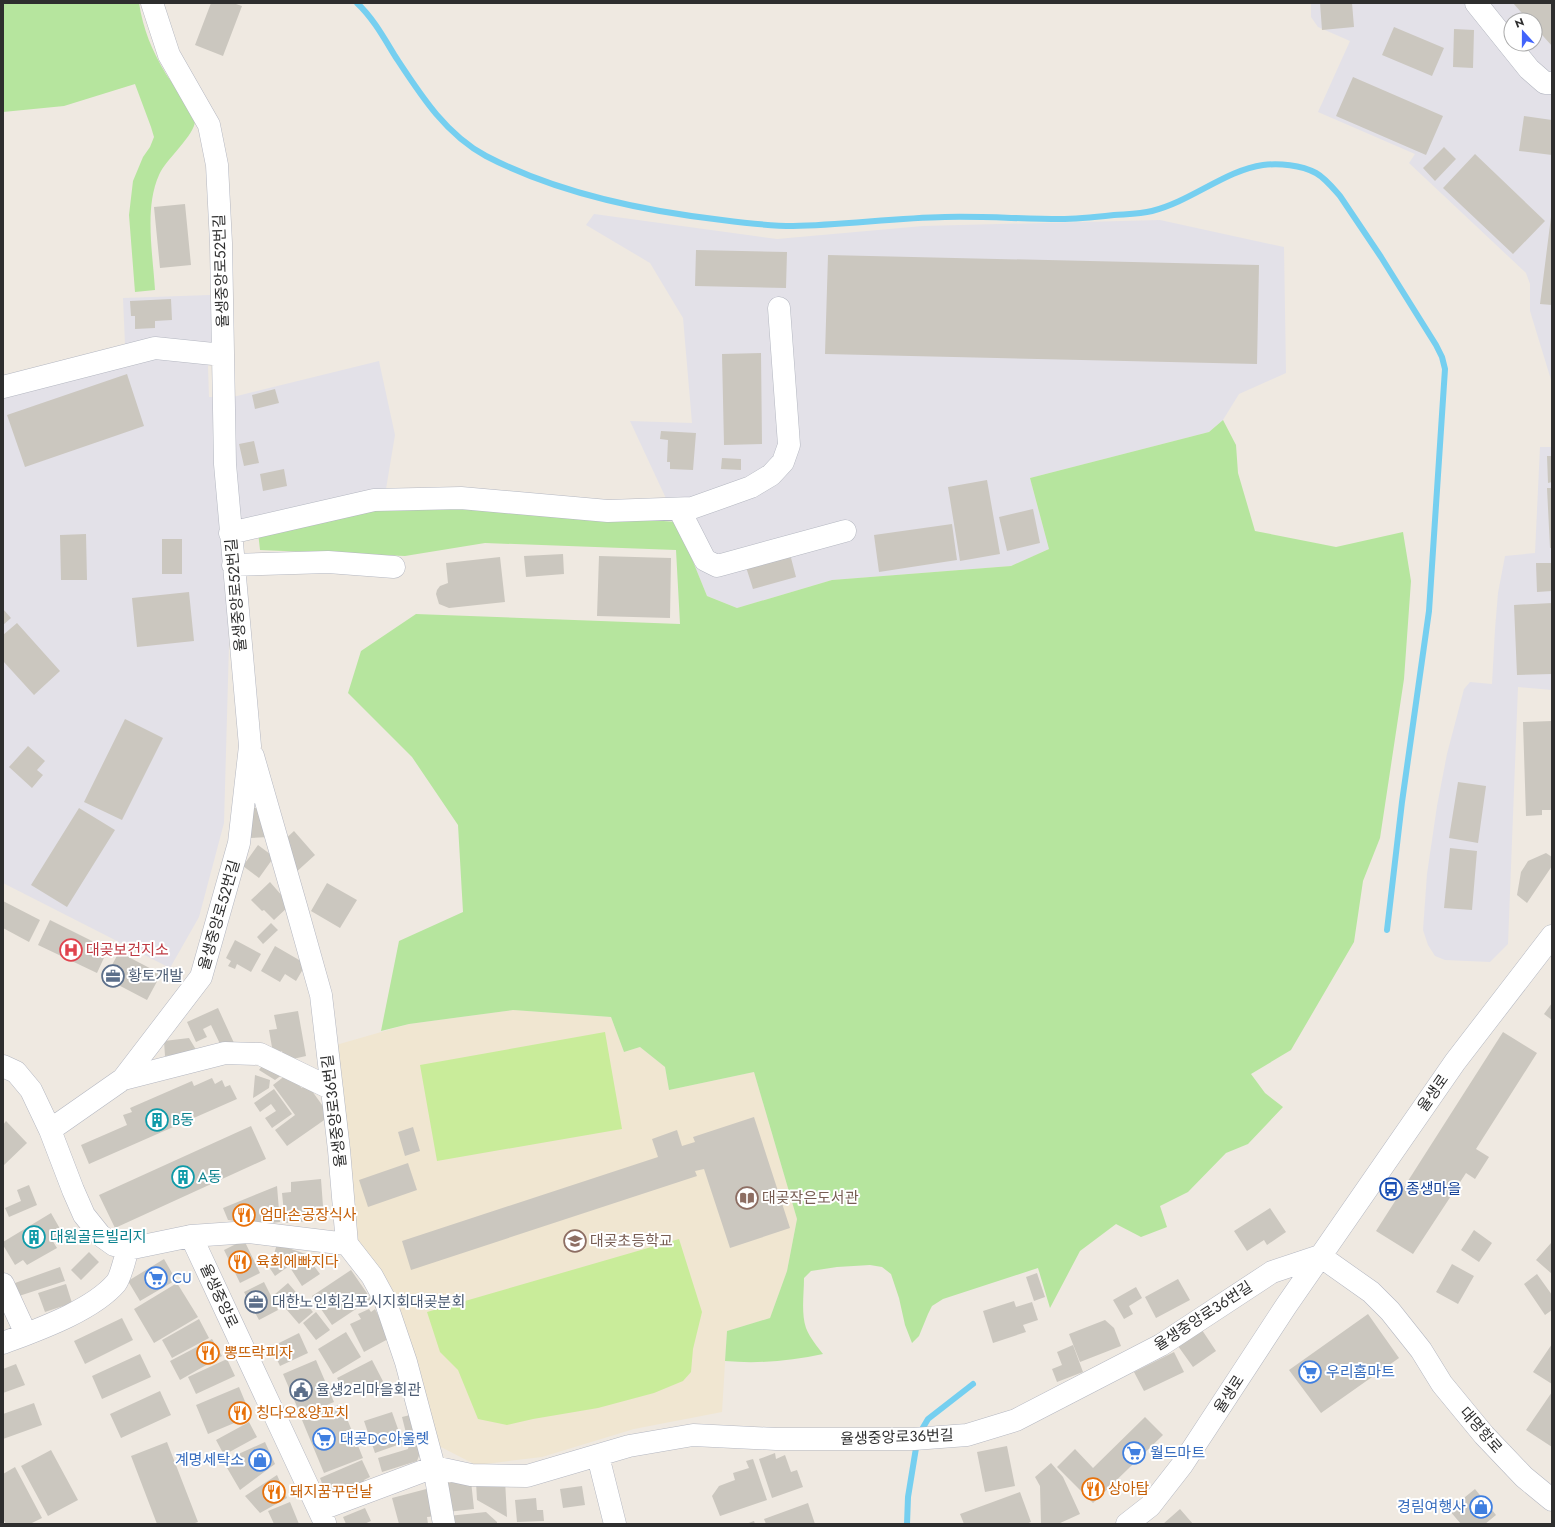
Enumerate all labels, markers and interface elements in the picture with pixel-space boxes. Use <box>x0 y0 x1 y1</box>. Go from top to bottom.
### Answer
north arrow <box>1503 12 1543 52</box>
text: N <box>1512 14 1526 32</box>
street label: 율생중앙로52번길 <box>208 214 234 328</box>
street label: 율생중앙로52번길 <box>220 537 252 653</box>
street label: 율생중앙로52번길 <box>193 857 245 973</box>
hospital icon: 대곶보건지소 <box>58 937 84 963</box>
place label: 대곶보건지소 <box>86 939 169 961</box>
office icon: 황토개발 <box>100 963 126 989</box>
place label: 황토개발 <box>128 965 183 987</box>
street label: 율생중앙로36번길 <box>316 1053 352 1169</box>
street label: 율생로 <box>1412 1070 1454 1116</box>
building icon: B동 <box>144 1107 170 1133</box>
place label: B동 <box>172 1109 194 1131</box>
building icon: A동 <box>170 1164 196 1190</box>
place label: A동 <box>198 1166 222 1188</box>
bus stop icon: 종생마을 <box>1378 1176 1404 1202</box>
place label: 종생마을 <box>1406 1178 1461 1200</box>
library icon: 대곶작은도서관 <box>734 1185 760 1211</box>
place label: 대곶작은도서관 <box>762 1187 859 1209</box>
restaurant icon: 엄마손공장식사 <box>231 1202 257 1228</box>
place label: 엄마손공장식사 <box>260 1204 357 1226</box>
building icon: 대원골든빌리지 <box>21 1224 47 1250</box>
place label: 대원골든빌리지 <box>50 1226 147 1248</box>
school or university icon: 대곶초등학교 <box>562 1228 588 1254</box>
place label: 대곶초등학교 <box>590 1230 673 1252</box>
restaurant icon: 육회에빠지다 <box>227 1249 253 1275</box>
place label: 육회에빠지다 <box>256 1251 339 1273</box>
street label: 율생중앙로 <box>194 1260 244 1332</box>
supermarket icon: CU <box>143 1265 169 1291</box>
place label: CU <box>172 1267 192 1289</box>
street label: 율생중앙로36번길 <box>1149 1276 1257 1356</box>
office icon: 대한노인회김포시지회대곶분회 <box>243 1289 269 1315</box>
place label: 대한노인회김포시지회대곶분회 <box>272 1291 465 1313</box>
restaurant icon: 뽕뜨락피자 <box>195 1340 221 1366</box>
place label: 뽕뜨락피자 <box>224 1342 293 1364</box>
supermarket icon: 우리홈마트 <box>1297 1359 1323 1385</box>
place label: 우리홈마트 <box>1326 1361 1395 1383</box>
street label: 율생로 <box>1208 1371 1250 1417</box>
public building icon: 율생2리마을회관 <box>288 1377 314 1403</box>
place label: 율생2리마을회관 <box>316 1379 421 1401</box>
restaurant icon: 칭다오&양꼬치 <box>227 1400 253 1426</box>
place label: 칭다오&양꼬치 <box>256 1402 349 1424</box>
street label: 대명항로 <box>1455 1402 1507 1458</box>
street label: 율생중앙로36번길 <box>840 1424 954 1450</box>
supermarket icon: 대곶DC아울렛 <box>311 1426 337 1452</box>
place label: 대곶DC아울렛 <box>340 1428 429 1450</box>
supermarket icon: 월드마트 <box>1121 1440 1147 1466</box>
place label: 월드마트 <box>1150 1442 1205 1464</box>
shop icon: 계명세탁소 <box>247 1447 273 1473</box>
place label: 계명세탁소 <box>175 1449 244 1471</box>
restaurant icon: 상아탑 <box>1080 1476 1106 1502</box>
place label: 상아탑 <box>1108 1478 1150 1500</box>
restaurant icon: 돼지꿈꾸던날 <box>261 1479 287 1505</box>
place label: 돼지꿈꾸던날 <box>290 1481 373 1503</box>
shop icon: 경림여행사 <box>1468 1494 1494 1520</box>
place label: 경림여행사 <box>1397 1496 1466 1518</box>

